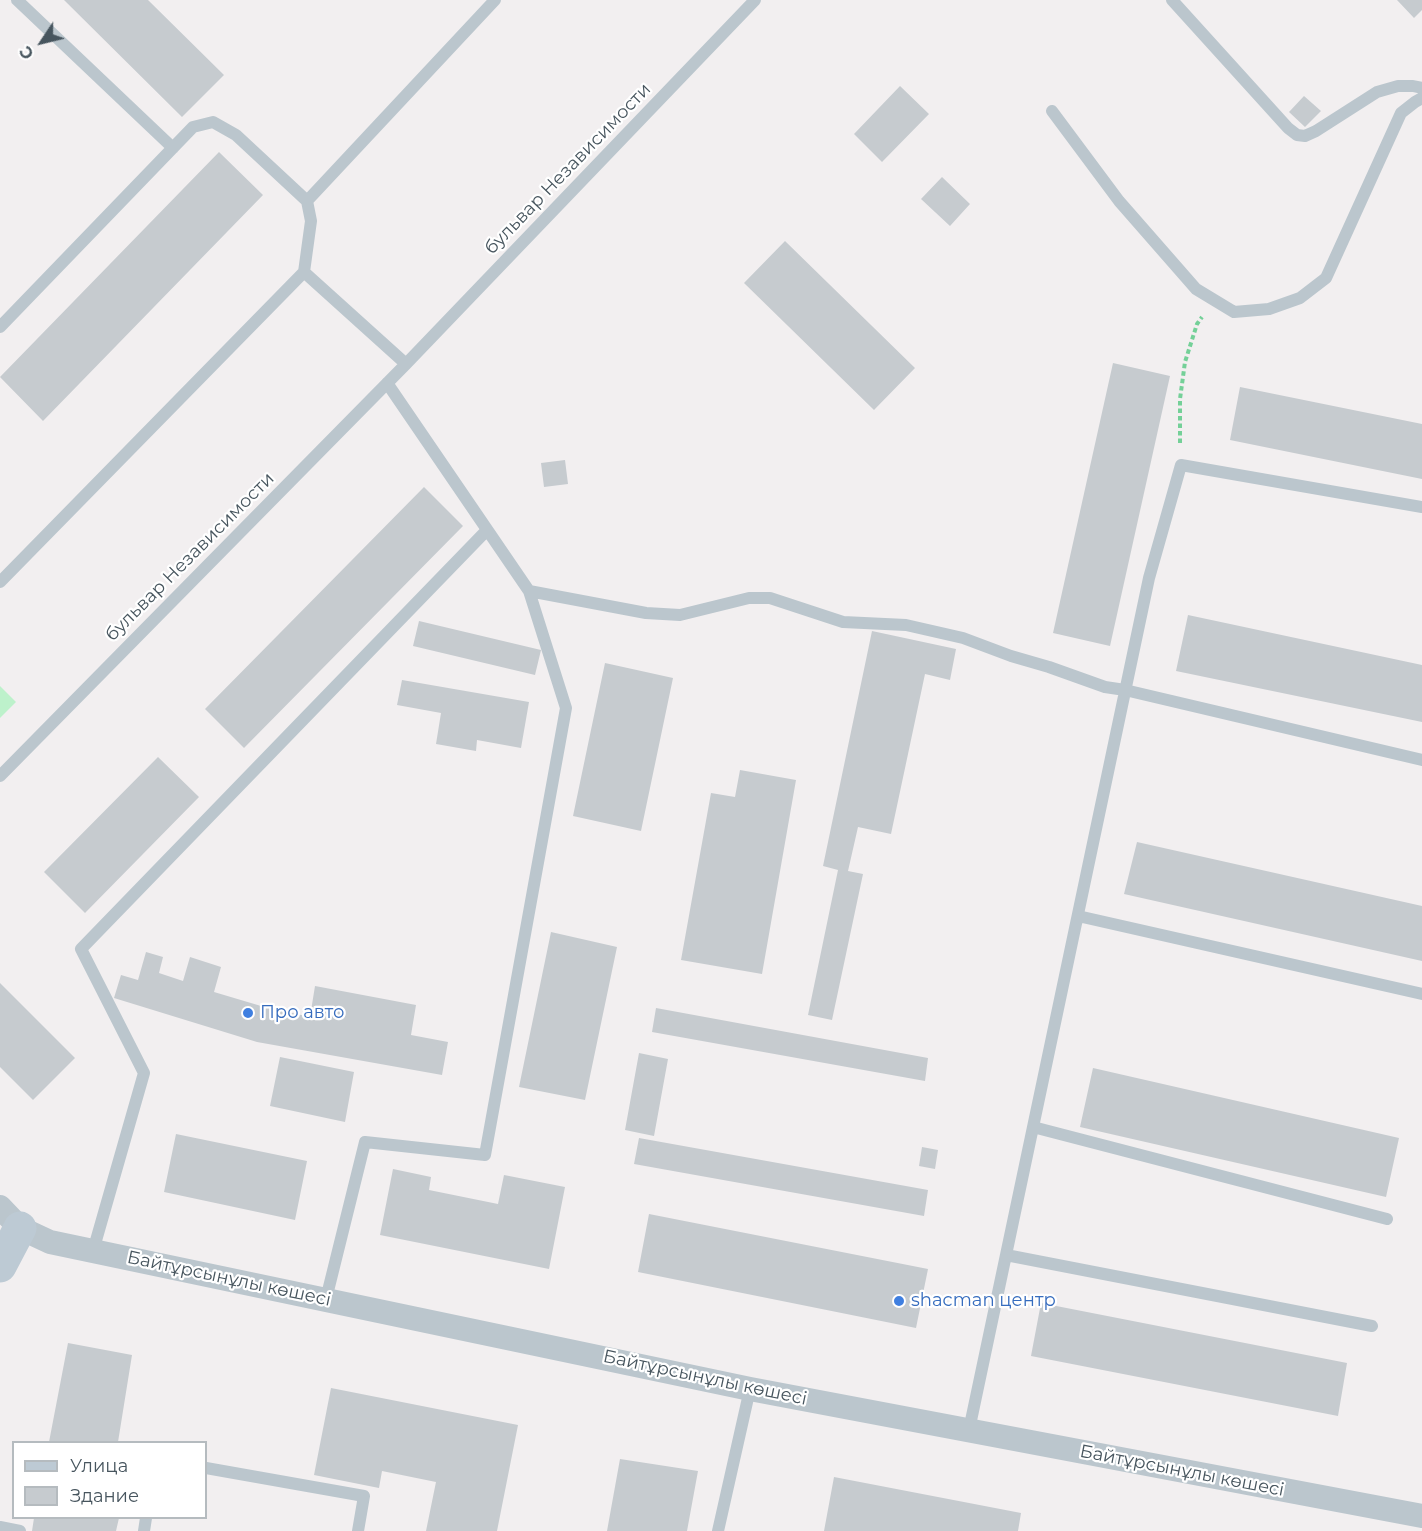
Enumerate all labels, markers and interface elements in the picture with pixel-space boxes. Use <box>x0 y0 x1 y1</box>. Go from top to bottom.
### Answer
north arrow <box>12 12 72 72</box>
text: С <box>16 42 38 63</box>
street label: бульвар Независимости <box>480 79 656 259</box>
street label: бульвар Независимости <box>101 468 279 646</box>
place label: Про авто <box>260 1002 344 1024</box>
marker: Про авто <box>241 1006 255 1020</box>
street label: Байтұрсынұлы көшесі <box>125 1247 333 1311</box>
place label: shacman центр <box>911 1290 1056 1312</box>
marker: shacman центр <box>892 1294 906 1308</box>
street label: Байтұрсынұлы көшесі <box>601 1346 809 1410</box>
legend <box>12 1441 207 1519</box>
street label: Байтұрсынұлы көшесі <box>1078 1441 1286 1501</box>
text: Улица <box>70 1455 128 1477</box>
text: Здание <box>70 1485 139 1507</box>

